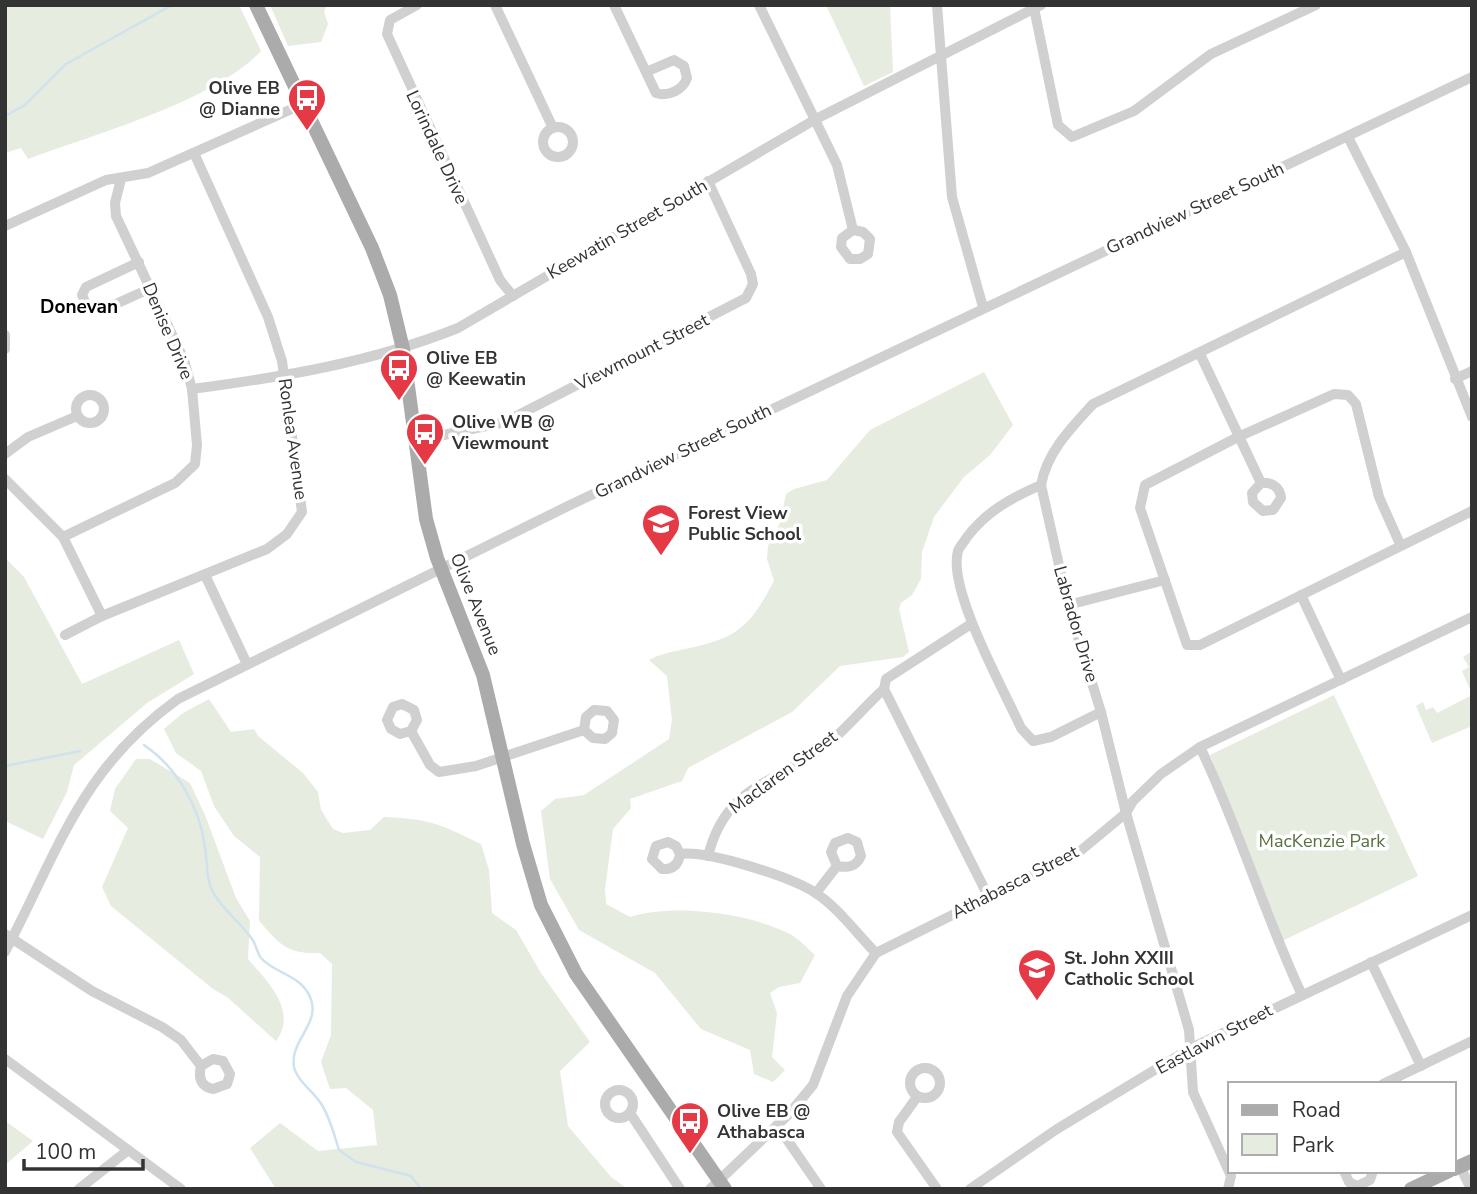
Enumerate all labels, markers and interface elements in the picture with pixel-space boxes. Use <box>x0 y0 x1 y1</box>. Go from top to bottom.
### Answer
place label: Olive EB @ Dianne <box>199 76 280 121</box>
bus stop icon: Olive EB @ Dianne <box>286 77 328 132</box>
street label: Lorindale Drive <box>400 86 474 208</box>
street label: Grandview Street South <box>1102 156 1288 260</box>
street label: Keewatin Street South <box>542 173 712 285</box>
street label: Denise Drive <box>137 279 199 383</box>
district label: Donevan <box>40 294 118 320</box>
street label: Viewmount Street <box>570 308 714 397</box>
place label: Olive EB @ Keewatin <box>426 346 526 391</box>
bus stop icon: Olive EB @ Keewatin <box>378 347 420 402</box>
street label: Ronlea Avenue <box>273 377 313 501</box>
street label: Grandview Street South <box>591 398 775 504</box>
place label: Olive WB @ Viewmount <box>451 410 555 455</box>
bus stop icon: Olive WB @ Viewmount <box>404 411 446 466</box>
place label: Forest View Public School <box>688 501 802 546</box>
school or university icon: Forest View Public School <box>640 502 682 557</box>
street label: Olive Avenue <box>445 549 507 659</box>
street label: Labrador Drive <box>1048 563 1104 685</box>
street label: Maclaren Street <box>724 724 842 819</box>
park label: MacKenzie Park <box>1259 829 1386 853</box>
street label: Athabasca Street <box>948 839 1083 924</box>
place label: St. John XXIII Catholic School <box>1064 946 1194 991</box>
school or university icon: St. John XXIII Catholic School <box>1016 947 1058 1002</box>
street label: Eastlawn Street <box>1152 998 1277 1080</box>
legend <box>1228 1082 1456 1173</box>
text: Road <box>1292 1096 1341 1124</box>
place label: Olive EB @ Athabasca <box>717 1099 810 1144</box>
bus stop icon: Olive EB @ Athabasca <box>669 1100 711 1155</box>
scale bar <box>24 1128 144 1172</box>
text: Park <box>1292 1131 1334 1159</box>
text: 100 m <box>35 1138 96 1166</box>

